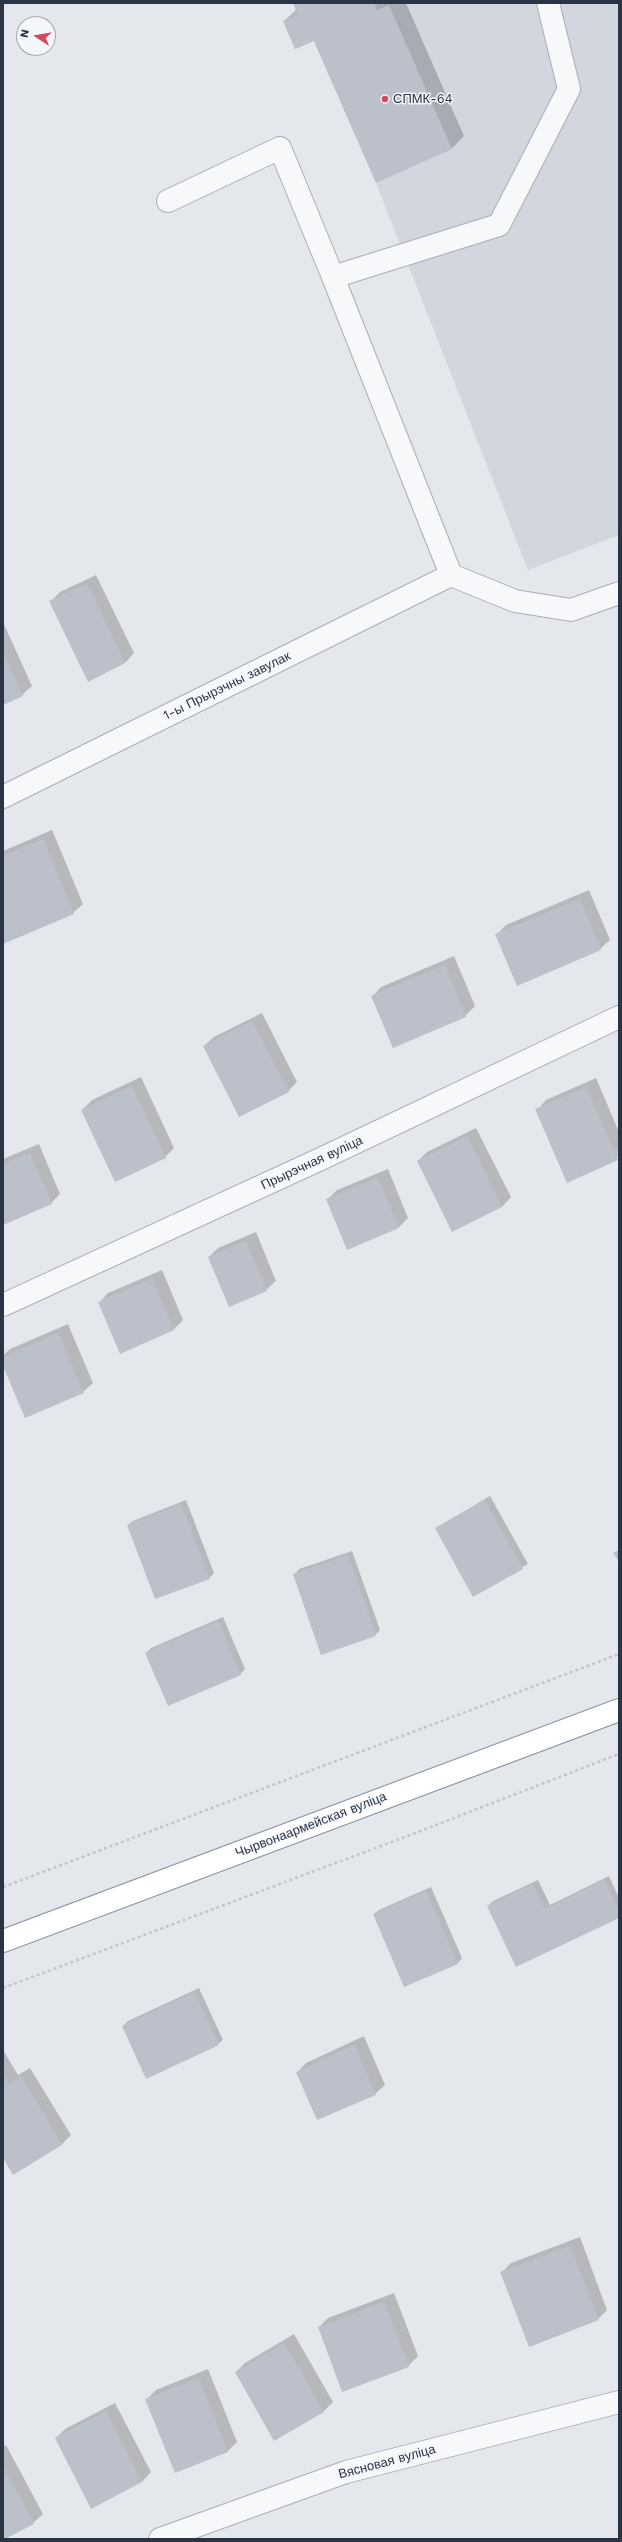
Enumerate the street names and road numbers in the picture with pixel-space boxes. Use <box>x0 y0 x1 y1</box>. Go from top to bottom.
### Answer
street label: 1-ы Прырэчны завулак <box>161 648 293 724</box>
street label: Прырэчная вуліца <box>259 1133 365 1193</box>
street label: Чырвонаармейская вуліца <box>233 1789 389 1861</box>
street label: Вясновая вуліца <box>337 2442 437 2482</box>

